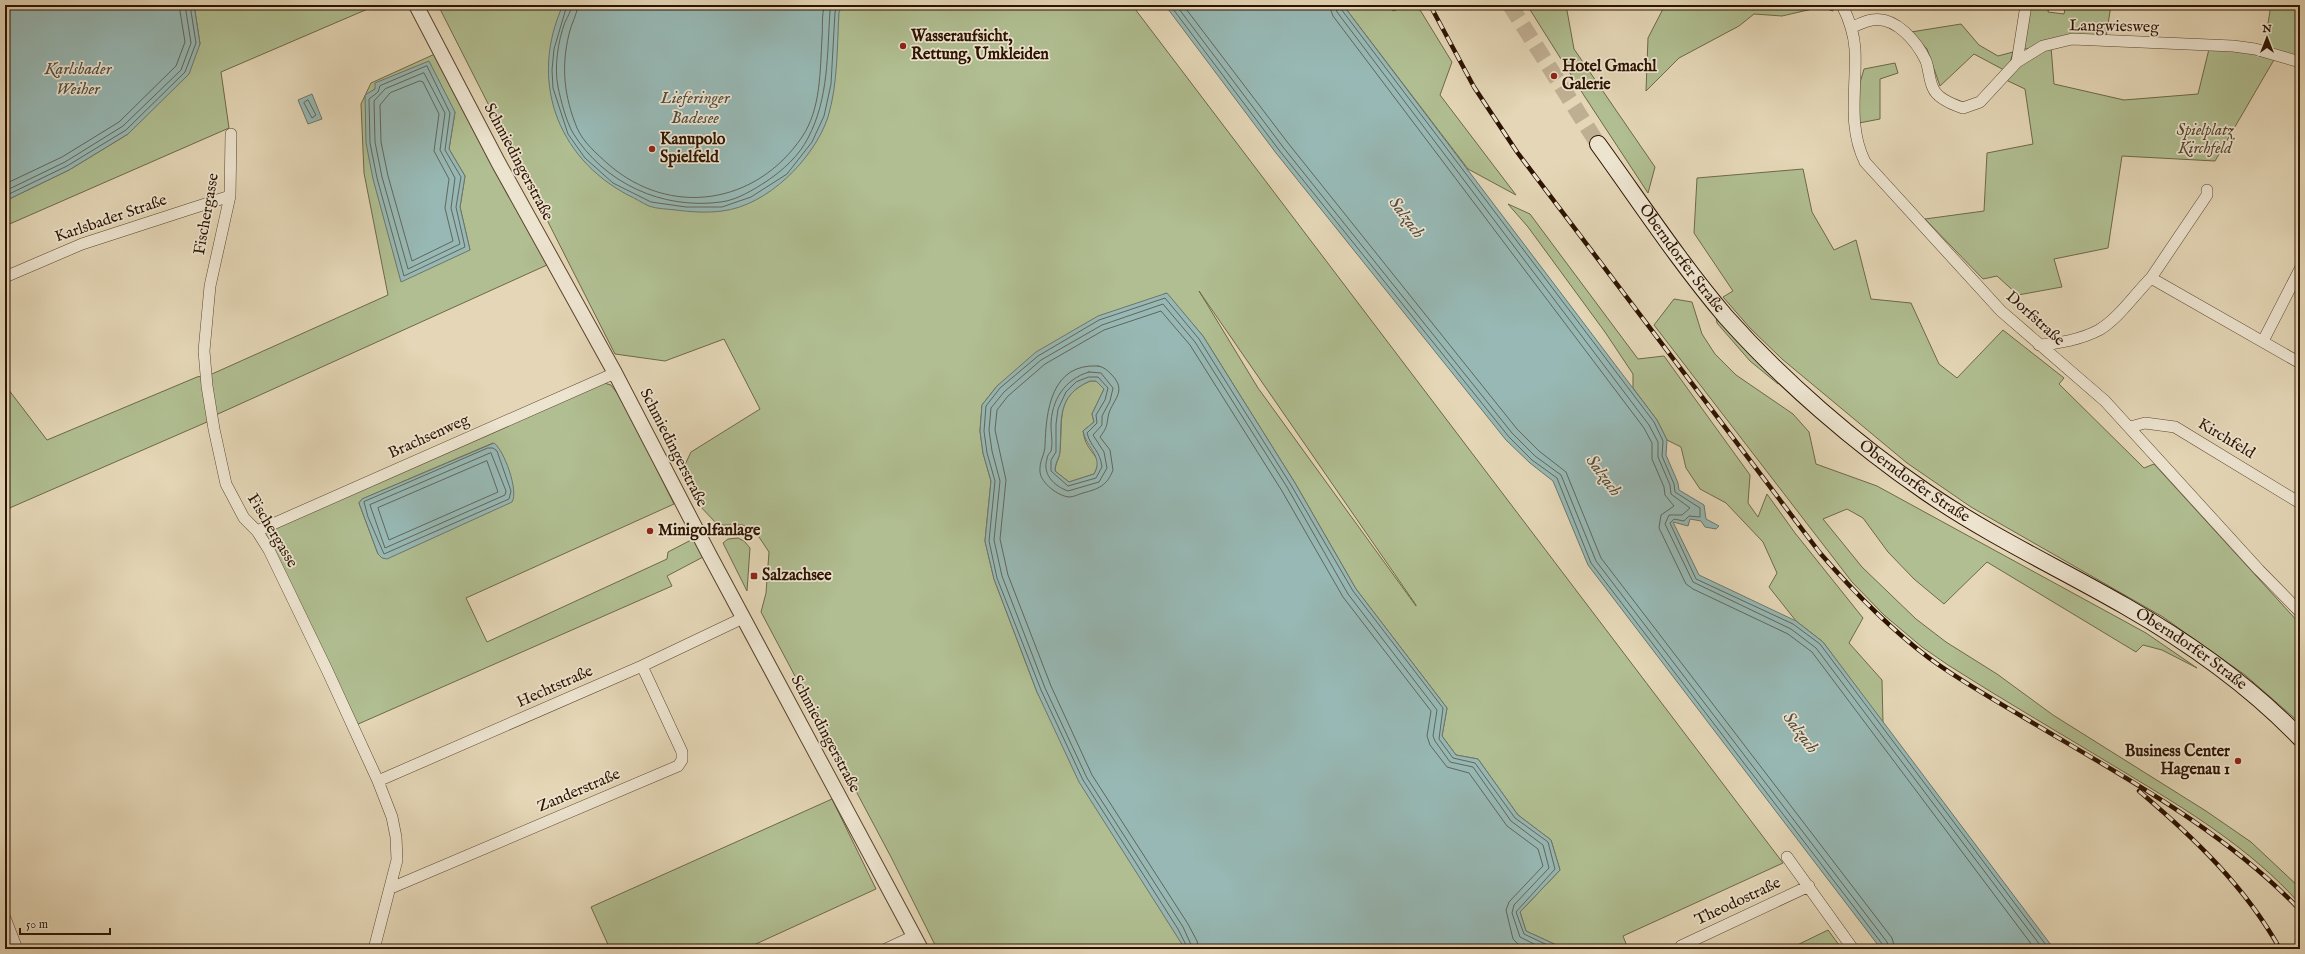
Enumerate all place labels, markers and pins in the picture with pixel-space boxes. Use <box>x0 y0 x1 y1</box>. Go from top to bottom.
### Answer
place label: Wasseraufsicht, Rettung, Umkleiden <box>910 27 1049 65</box>
marker: Wasseraufsicht, Rettung, Umkleiden <box>898 41 908 51</box>
place label: Hotel Gmachl Galerie <box>1562 57 1657 95</box>
marker: Hotel Gmachl Galerie <box>1549 71 1559 81</box>
place label: Kanupolo Spielfeld <box>660 130 726 168</box>
marker: Kanupolo Spielfeld <box>647 144 657 154</box>
place label: Minigolfanlage <box>658 521 761 541</box>
marker: Minigolfanlage <box>645 526 655 536</box>
place label: Salzachsee <box>762 566 832 586</box>
marker: Salzachsee <box>749 571 759 581</box>
place label: Business Center Hagenau 1 <box>2125 742 2230 780</box>
marker: Business Center Hagenau 1 <box>2233 756 2243 766</box>

